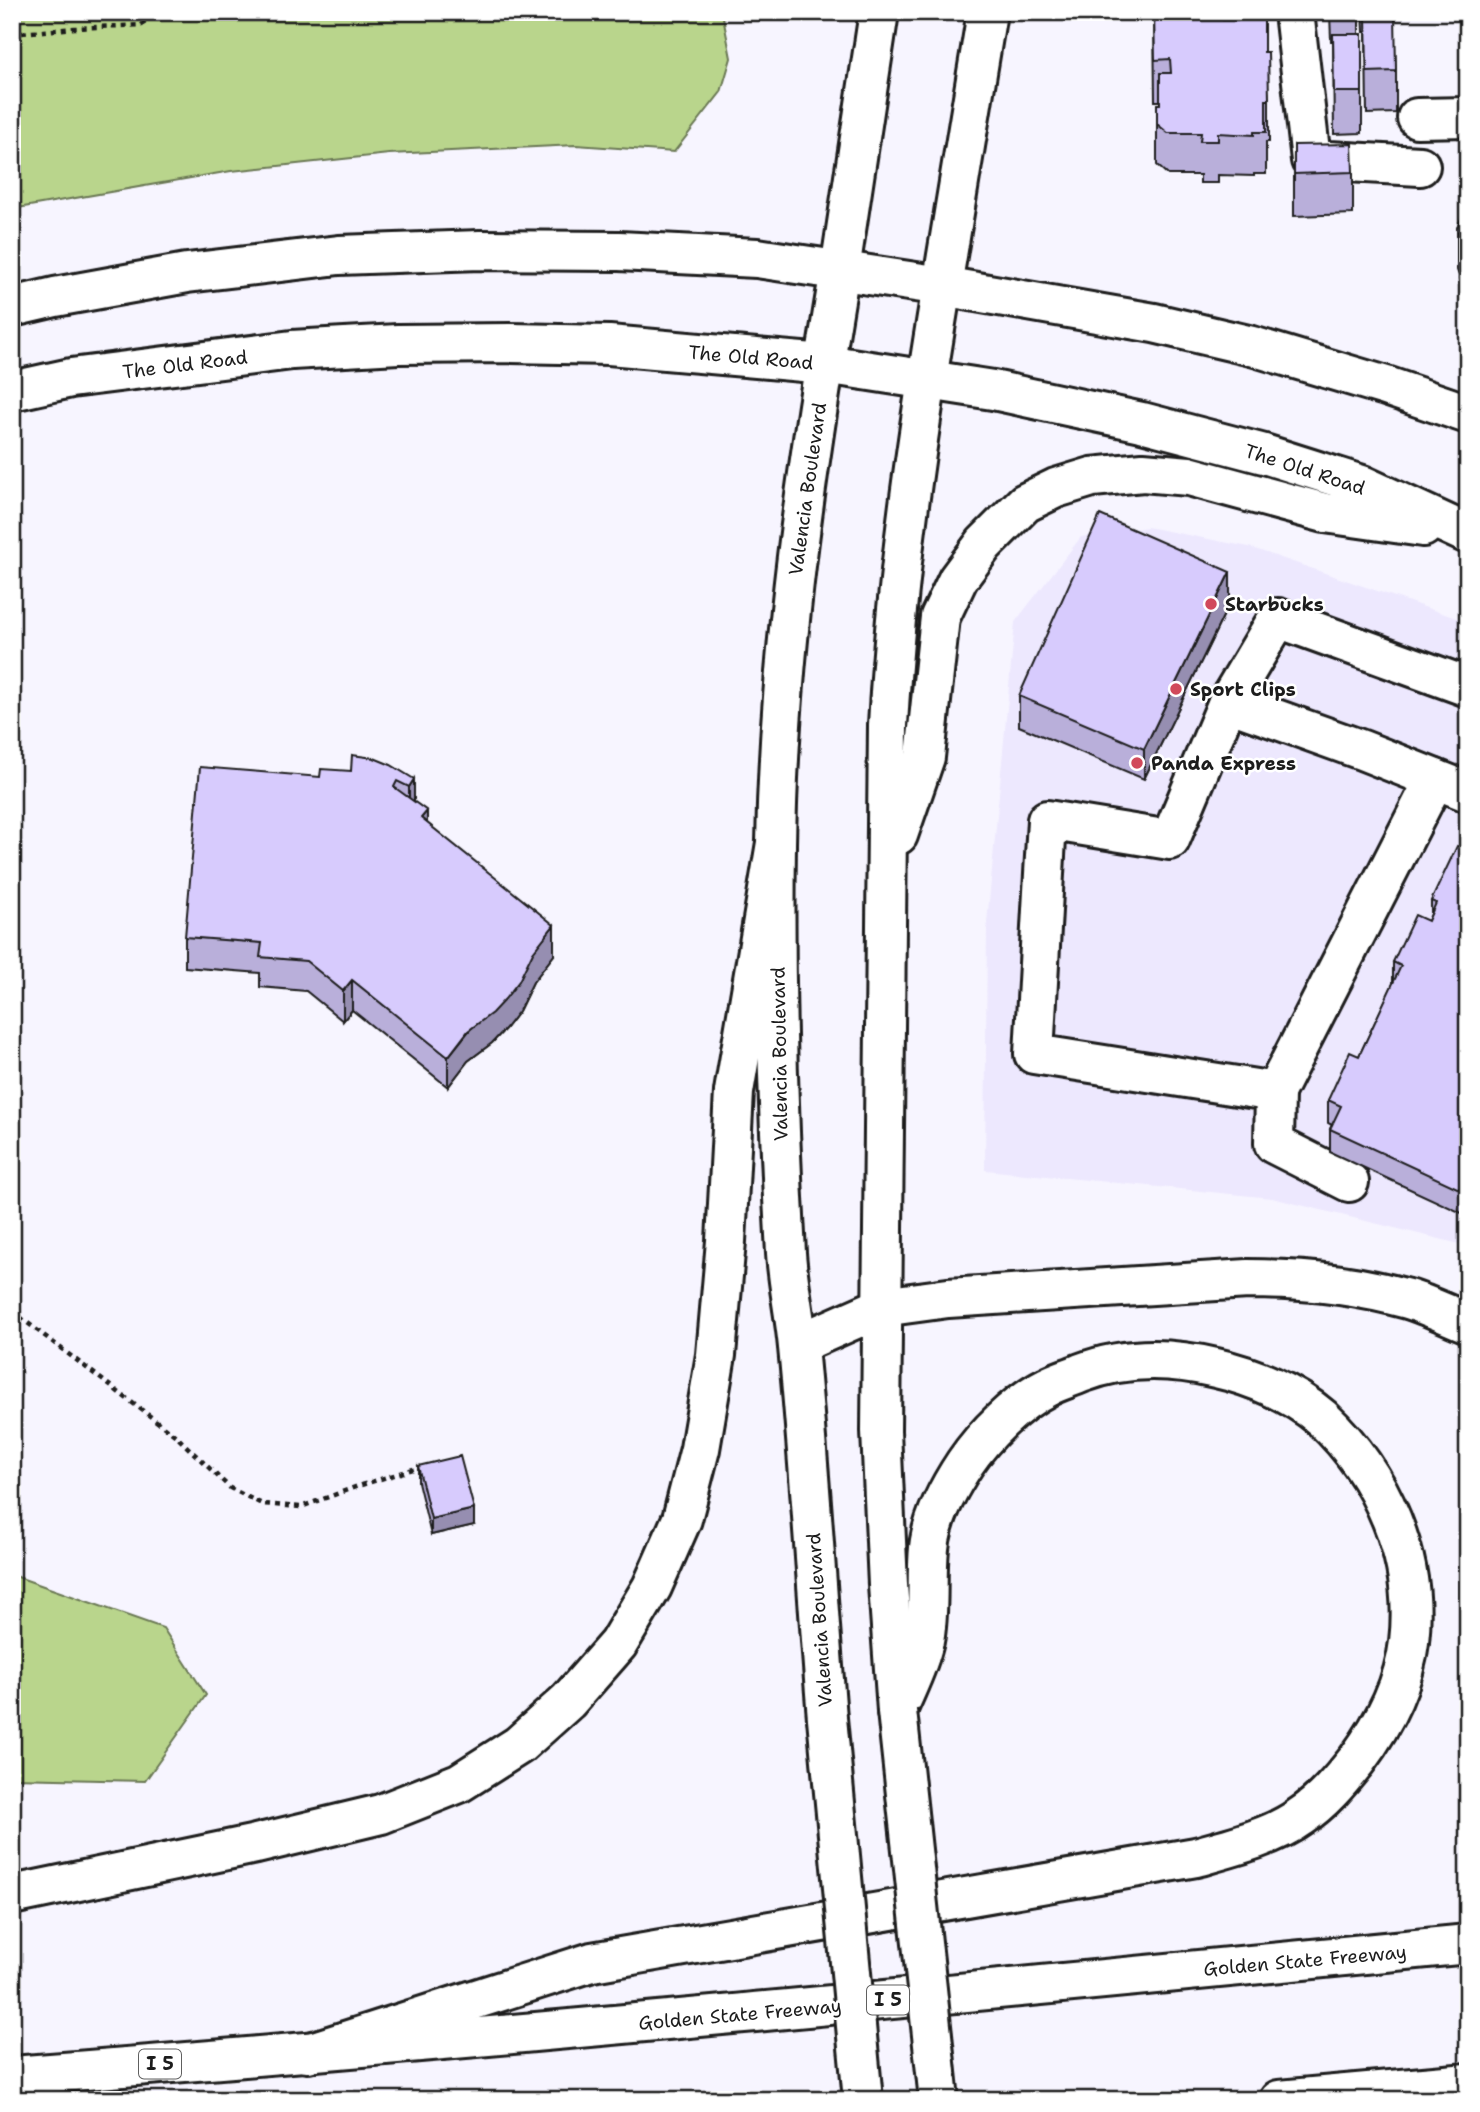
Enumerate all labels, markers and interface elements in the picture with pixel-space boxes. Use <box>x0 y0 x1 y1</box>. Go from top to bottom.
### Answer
street label: The Old Road <box>687 340 815 375</box>
street label: The Old Road <box>121 344 249 385</box>
street label: Valencia Boulevard <box>783 401 832 577</box>
street label: The Old Road <box>1241 438 1368 501</box>
place label: Starbucks <box>1225 592 1324 617</box>
marker: Starbucks <box>1203 596 1219 612</box>
place label: Sport Clips <box>1190 677 1296 702</box>
marker: Sport Clips <box>1168 681 1184 697</box>
place label: Panda Express <box>1151 751 1296 776</box>
marker: Panda Express <box>1129 755 1145 771</box>
street label: Valencia Boulevard <box>765 967 794 1141</box>
street label: Valencia Boulevard <box>801 1532 838 1708</box>
street label: Golden State Freeway <box>1202 1939 1408 1982</box>
road number: I 5 <box>867 1986 909 2014</box>
street label: Golden State Freeway <box>637 1993 843 2036</box>
road number: I 5 <box>139 2050 181 2078</box>

